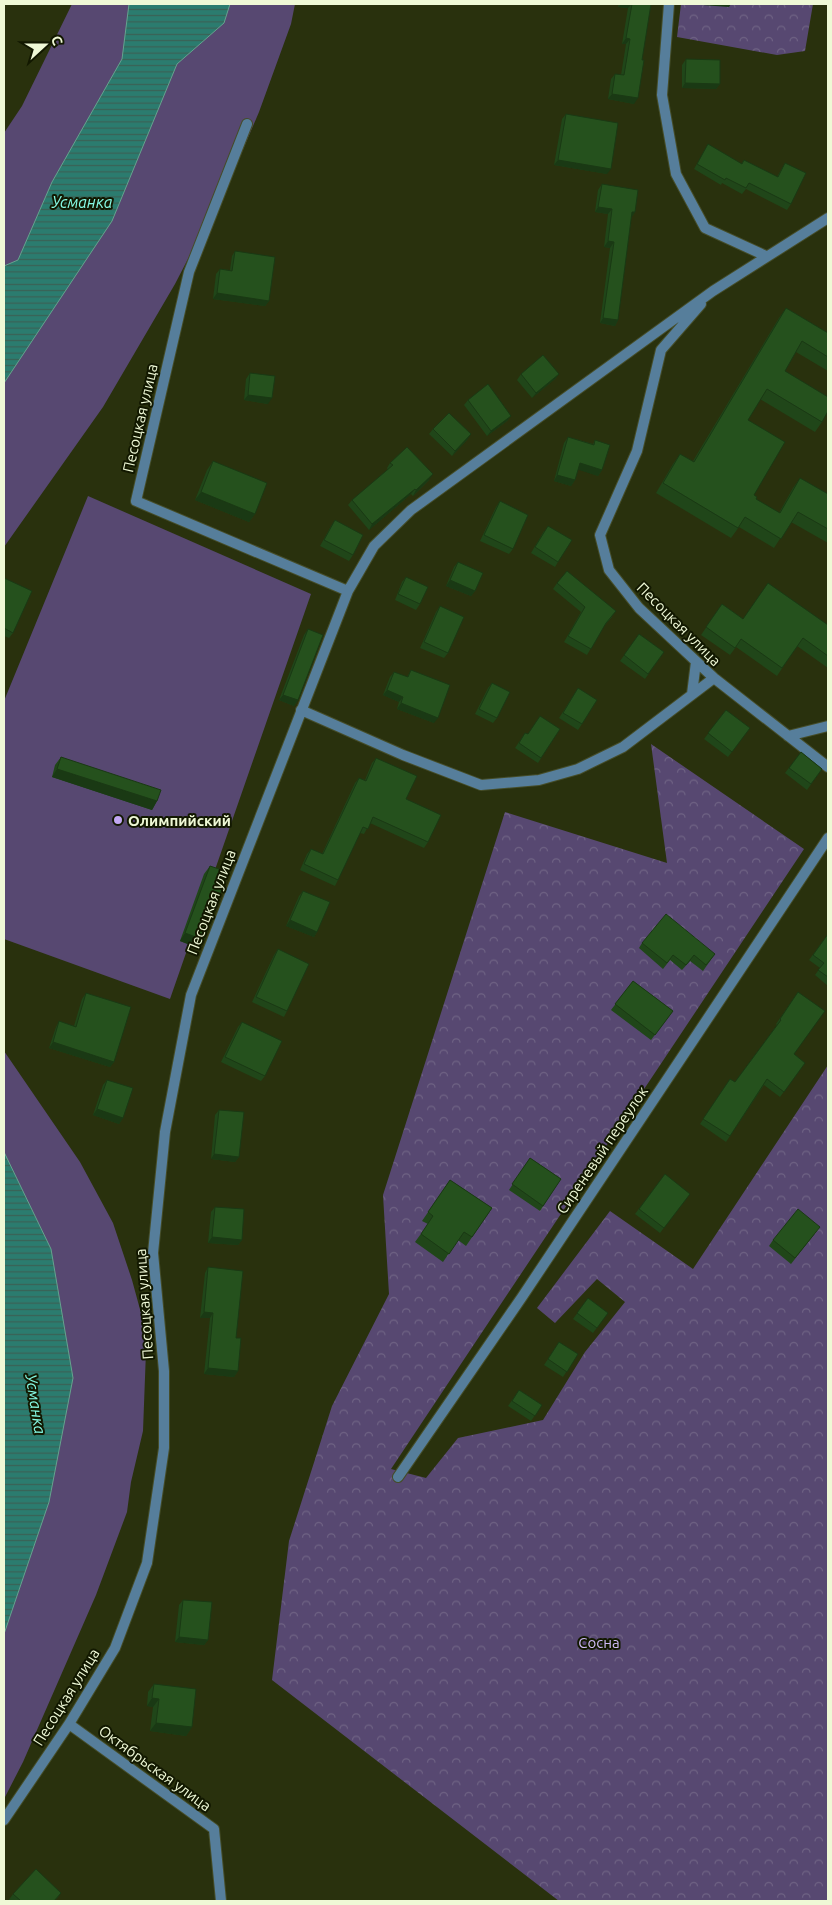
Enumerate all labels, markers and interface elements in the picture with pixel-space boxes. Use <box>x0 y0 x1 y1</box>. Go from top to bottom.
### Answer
north arrow <box>20 20 70 70</box>
text: С <box>48 33 66 47</box>
water label: Усманка <box>51 193 113 211</box>
street label: Песоцкая улица <box>119 362 161 474</box>
street label: Песоцкая улица <box>634 579 724 669</box>
place label: Олимпийский <box>128 812 231 829</box>
marker: Олимпийский <box>112 814 124 826</box>
street label: Песоцкая улица <box>183 847 239 957</box>
street label: Сиреневый переулок <box>553 1083 651 1217</box>
street label: Песоцкая улица <box>132 1248 156 1360</box>
water label: Усманка <box>22 1372 50 1436</box>
park label: Сосна <box>578 1634 620 1651</box>
street label: Песоцкая улица <box>29 1645 103 1749</box>
street label: Октябрьская улица <box>96 1722 214 1814</box>

